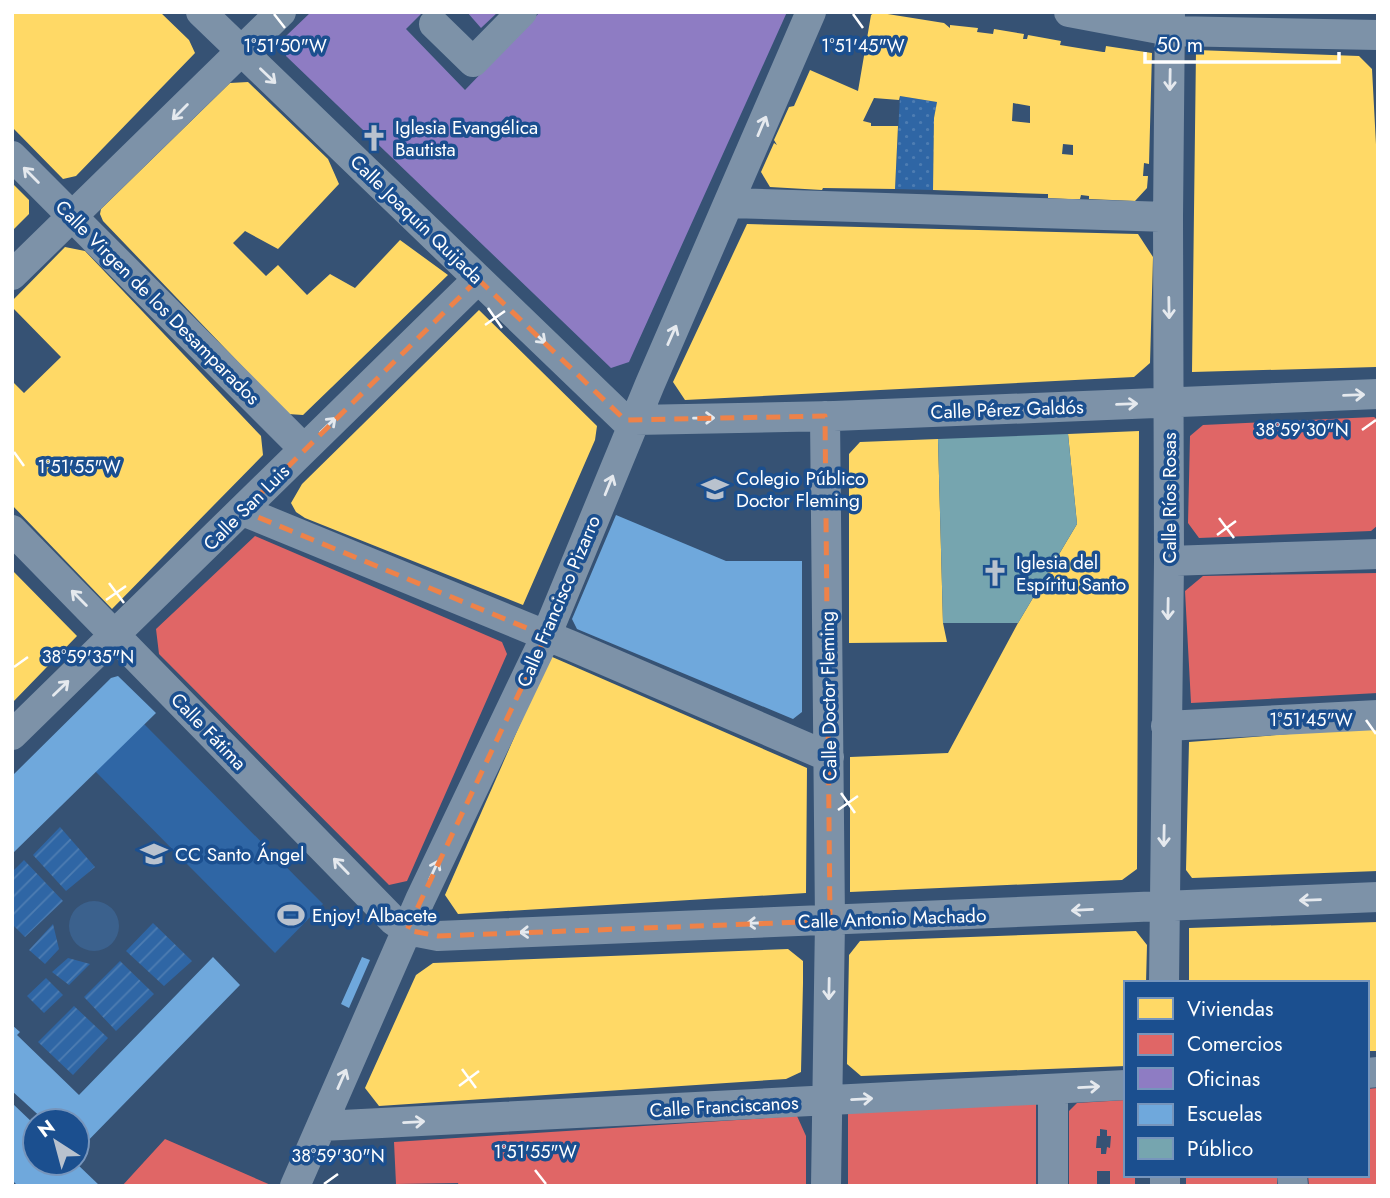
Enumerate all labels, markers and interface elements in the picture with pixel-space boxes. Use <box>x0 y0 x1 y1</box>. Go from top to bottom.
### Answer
scale bar <box>1145 21 1339 65</box>
text: 50 m <box>1156 30 1203 60</box>
text: 1°51'50"W <box>243 33 327 59</box>
text: 1°51'45"W <box>821 33 905 59</box>
one-way arrow <box>259 68 276 85</box>
one-way arrow <box>1163 69 1176 92</box>
one-way arrow <box>172 103 189 120</box>
place label: Iglesia Evangélica Bautista <box>395 114 538 163</box>
one-way arrow <box>756 115 769 137</box>
church icon: Iglesia Evangélica Bautista <box>359 123 389 153</box>
street label: Calle Joaquín Quijada <box>344 149 489 290</box>
one-way arrow <box>23 166 40 183</box>
street label: Calle Virgen de los Desamparados <box>49 194 266 411</box>
one-way arrow <box>1162 296 1175 319</box>
one-way arrow <box>666 324 679 346</box>
one-way arrow <box>529 327 546 344</box>
one-way arrow <box>1342 388 1365 401</box>
street label: Calle Pérez Galdós <box>930 393 1084 426</box>
one-way arrow <box>1115 397 1138 410</box>
one-way arrow <box>692 412 715 425</box>
one-way arrow <box>320 417 337 434</box>
text: 38°59'30"N <box>1255 417 1349 443</box>
street label: Calle Ríos Rosas <box>1156 432 1183 564</box>
text: 1°51'55"W <box>38 454 121 480</box>
street label: Calle San Luis <box>197 458 296 557</box>
place label: Colegio Público Doctor Fleming <box>736 465 865 514</box>
one-way arrow <box>603 474 616 496</box>
school or university icon: Colegio Público Doctor Fleming <box>700 474 730 504</box>
street label: Calle Francisco Pizarro <box>510 511 607 691</box>
place label: Iglesia del Espíritu Santo <box>1016 549 1126 598</box>
church icon: Iglesia del Espíritu Santo <box>980 558 1010 588</box>
one-way arrow <box>71 590 88 607</box>
one-way arrow <box>1162 597 1175 620</box>
street label: Calle Doctor Fleming <box>814 611 843 781</box>
text: 38°59'35"N <box>42 644 134 670</box>
one-way arrow <box>53 679 70 696</box>
street label: Calle Fátima <box>165 687 253 776</box>
text: 1°51'45"W <box>1269 707 1353 733</box>
one-way arrow <box>1157 825 1171 848</box>
school or university icon: CC Santo Ángel <box>139 839 169 869</box>
place label: CC Santo Ángel <box>175 841 304 868</box>
one-way arrow <box>332 858 349 875</box>
one-way arrow <box>429 860 442 881</box>
one-way arrow <box>1298 894 1321 907</box>
sports icon: Enjoy! Albacete <box>276 900 306 930</box>
place label: Enjoy! Albacete <box>312 902 437 929</box>
street label: Calle Antonio Machado <box>797 902 987 935</box>
one-way arrow <box>1071 903 1094 916</box>
one-way arrow <box>746 917 769 930</box>
one-way arrow <box>518 925 541 939</box>
one-way arrow <box>822 977 836 1000</box>
legend <box>1124 981 1369 1177</box>
text: Viviendas <box>1187 994 1273 1024</box>
text: Comercios <box>1187 1029 1282 1059</box>
text: Oficinas <box>1187 1064 1260 1094</box>
one-way arrow <box>337 1068 350 1090</box>
one-way arrow <box>1077 1081 1100 1094</box>
street label: Calle Franciscanos <box>649 1089 799 1124</box>
one-way arrow <box>850 1092 873 1105</box>
text: Escuelas <box>1187 1099 1262 1129</box>
north arrow <box>21 1107 91 1177</box>
text: N <box>32 1113 60 1144</box>
one-way arrow <box>403 1115 426 1128</box>
text: Público <box>1187 1134 1253 1164</box>
text: 1°51'55"W <box>494 1139 577 1165</box>
text: 38°59'30"N <box>291 1143 385 1169</box>

